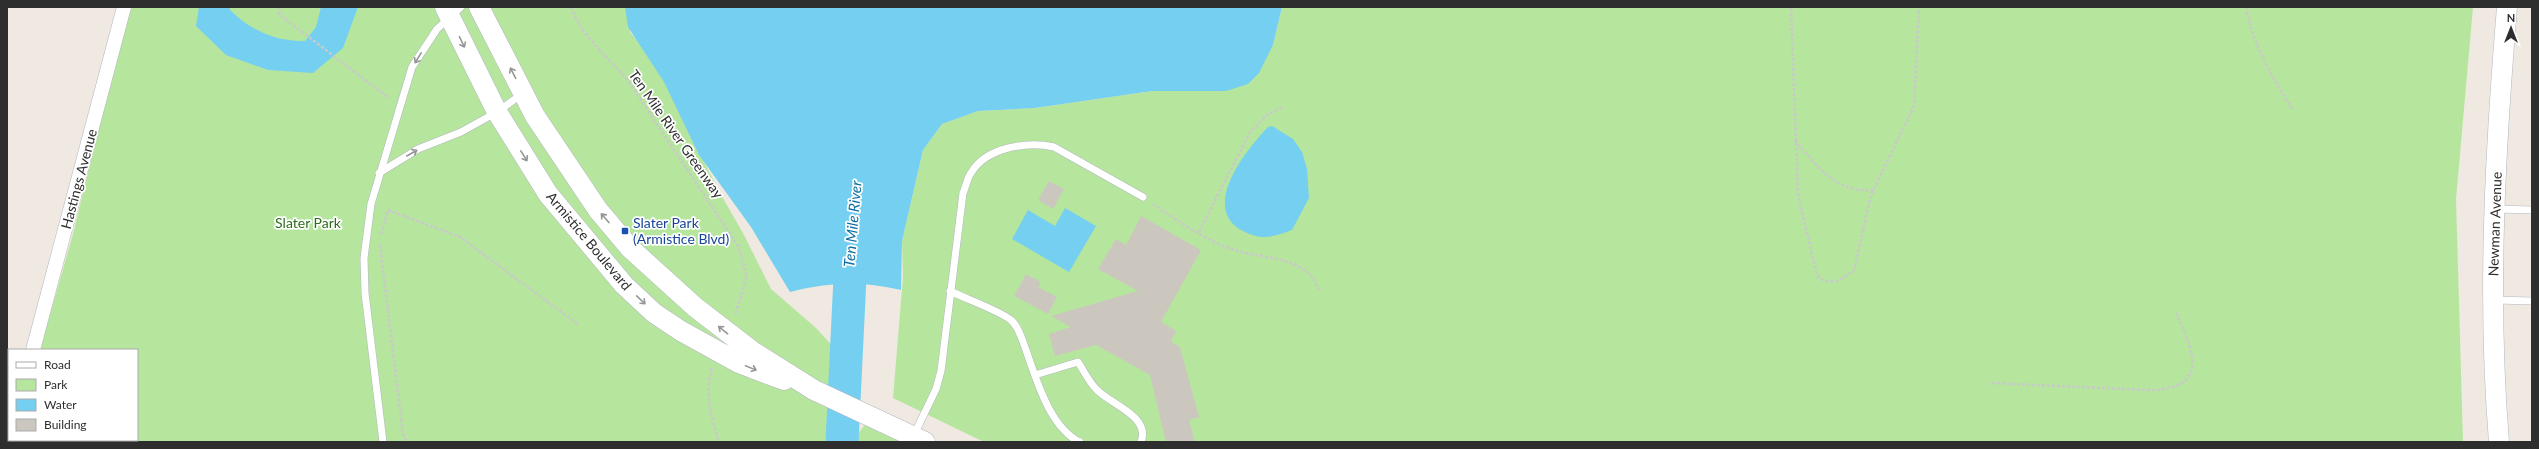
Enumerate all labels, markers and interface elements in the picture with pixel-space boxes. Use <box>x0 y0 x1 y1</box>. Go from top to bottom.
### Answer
north arrow <box>2491 8 2531 48</box>
text: N <box>2507 11 2515 24</box>
one-way arrow <box>459 36 466 48</box>
one-way arrow <box>413 52 422 63</box>
street label: Ten Mile River Greenway <box>626 66 728 202</box>
one-way arrow <box>509 67 516 79</box>
street label: Hastings Avenue <box>57 127 100 231</box>
one-way arrow <box>406 148 418 156</box>
one-way arrow <box>520 150 528 161</box>
street label: Newman Avenue <box>2484 171 2505 277</box>
water label: Ten Mile River <box>839 179 865 268</box>
street label: Armistice Boulevard <box>543 188 636 293</box>
one-way arrow <box>600 213 609 223</box>
park label: Slater Park <box>275 214 342 231</box>
place label: Slater Park (Armistice Blvd) <box>633 214 729 247</box>
marker: Slater Park (Armistice Blvd) <box>620 226 630 236</box>
one-way arrow <box>636 295 646 305</box>
one-way arrow <box>717 326 728 335</box>
legend <box>8 349 138 441</box>
text: Road <box>44 357 71 372</box>
one-way arrow <box>744 365 756 372</box>
text: Park <box>44 377 68 392</box>
text: Water <box>44 397 77 412</box>
text: Building <box>44 417 87 432</box>

